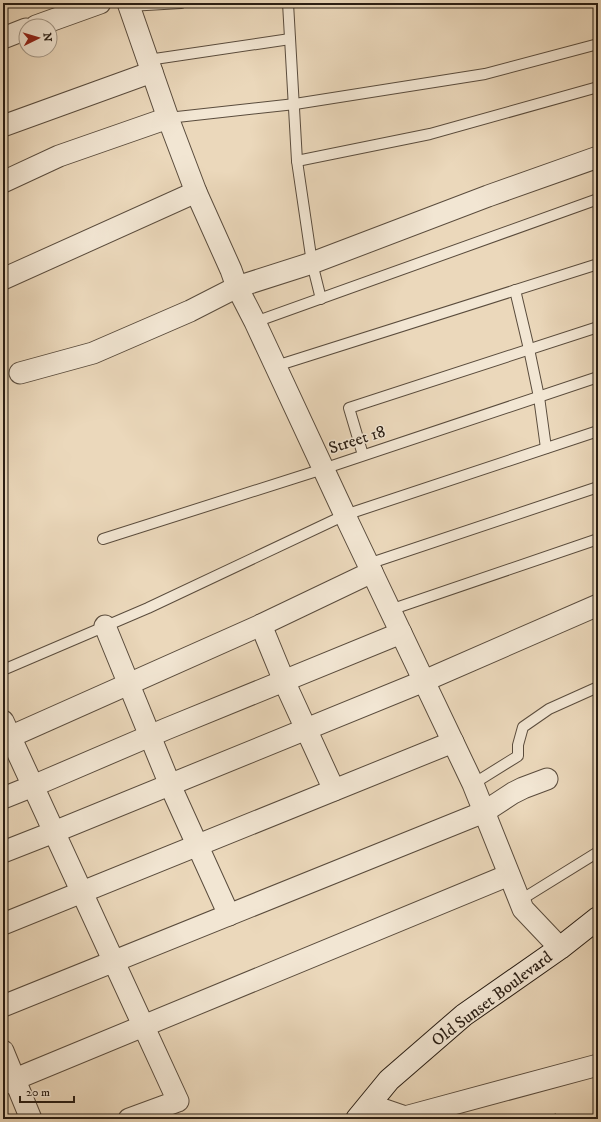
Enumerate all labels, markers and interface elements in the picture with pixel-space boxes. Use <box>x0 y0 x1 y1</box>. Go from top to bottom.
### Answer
north arrow <box>18 18 58 58</box>
text: N <box>40 32 54 42</box>
street label: Street 18 <box>326 420 388 460</box>
street label: Old Sunset Boulevard <box>427 946 557 1052</box>
scale bar <box>20 1078 74 1104</box>
text: 20 m <box>26 1085 50 1100</box>

